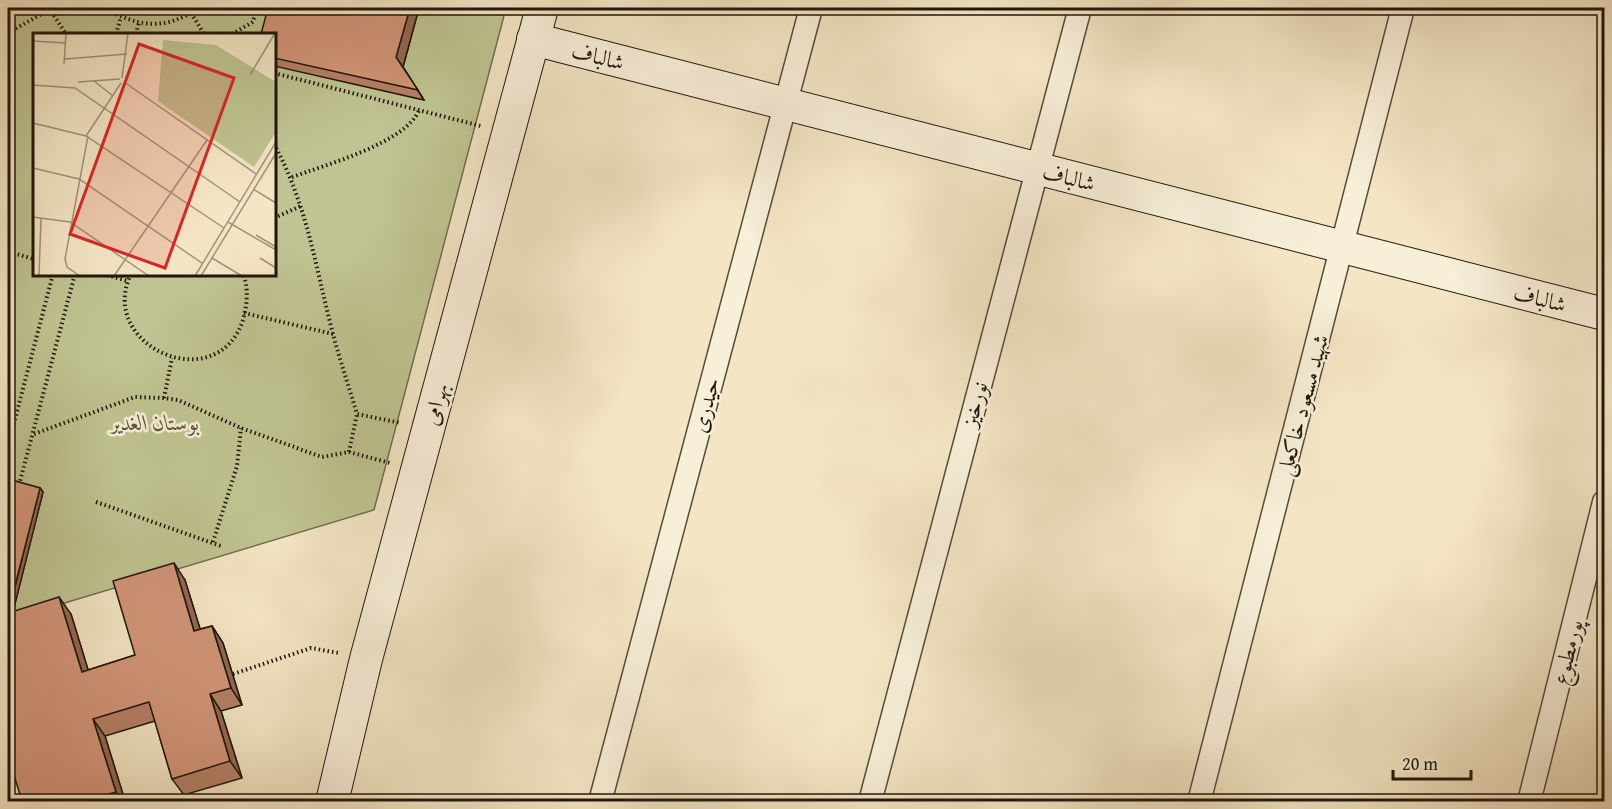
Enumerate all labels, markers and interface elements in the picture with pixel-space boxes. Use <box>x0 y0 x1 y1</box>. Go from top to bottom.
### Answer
inset map <box>33 33 276 276</box>
street label: شالباف <box>568 34 628 78</box>
street label: شالباف <box>1039 155 1099 199</box>
street label: شالباف <box>1510 276 1570 320</box>
street label: شهید مسعود خاکعلی <box>1268 331 1337 480</box>
street label: حیدری <box>682 374 728 436</box>
street label: نورخیز <box>952 378 995 432</box>
street label: بهرامی <box>414 379 456 429</box>
park label: بوستان الغدیر <box>108 406 200 438</box>
street label: پورمطبوع <box>1543 614 1594 689</box>
scale bar <box>1393 743 1471 781</box>
text: 20 m <box>1402 750 1438 777</box>

